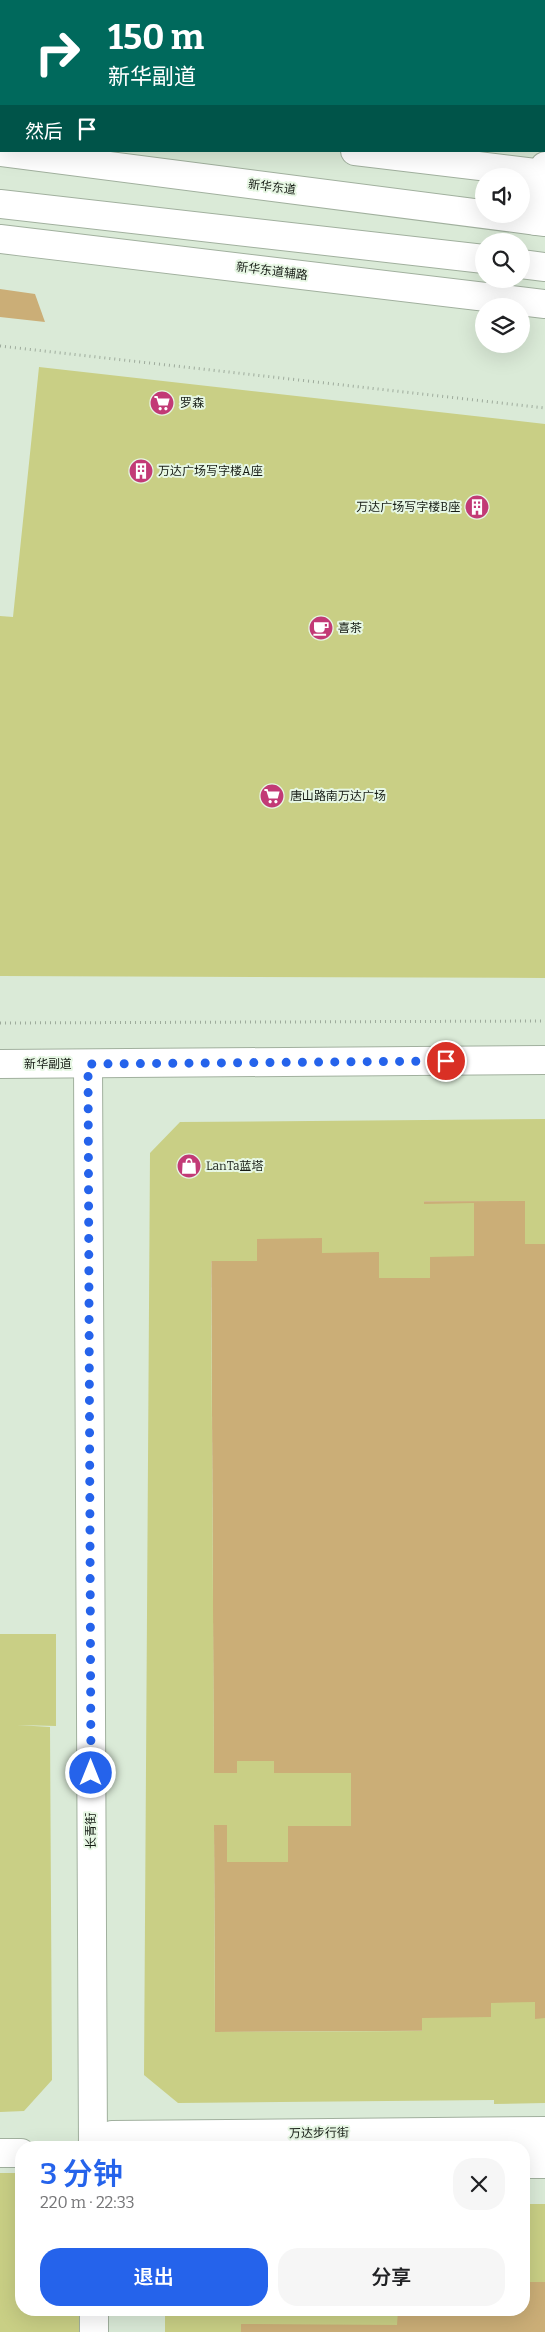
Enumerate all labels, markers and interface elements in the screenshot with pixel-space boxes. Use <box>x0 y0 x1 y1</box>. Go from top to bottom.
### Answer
text: 150 m <box>108 16 204 58</box>
icon: right <box>25 20 90 85</box>
text: 新华副道 <box>108 63 196 90</box>
icon: arrive <box>73 115 101 143</box>
text: 然后 <box>25 120 63 143</box>
map controls <box>475 168 530 353</box>
button: sound <box>475 168 530 223</box>
street label: 新华东道 <box>247 177 297 197</box>
button: search <box>475 233 530 288</box>
street label: 新华东道辅路 <box>235 260 309 282</box>
button: layers <box>475 298 530 353</box>
supermarket icon: 罗森 <box>149 390 175 416</box>
place label: 罗森 <box>180 396 204 410</box>
building icon: 万达广场写字楼A座 <box>128 458 154 484</box>
place label: 万达广场写字楼A座 <box>158 464 263 478</box>
building icon: 万达广场写字楼B座 <box>464 494 490 520</box>
place label: 万达广场写字楼B座 <box>356 500 460 514</box>
cafe icon: 喜茶 <box>308 615 334 641</box>
place label: 喜茶 <box>338 621 362 635</box>
supermarket icon: 唐山路南万达广场 <box>259 783 285 809</box>
place label: 唐山路南万达广场 <box>290 789 386 803</box>
pin <box>425 1040 467 1082</box>
icon: arrive <box>432 1047 460 1075</box>
street label: 新华副道 <box>24 1057 72 1071</box>
shop icon: LanTa蓝塔 <box>176 1153 202 1179</box>
place label: LanTa蓝塔 <box>206 1159 264 1173</box>
position arrow <box>64 1746 116 1798</box>
street label: 长青街 <box>84 1813 98 1849</box>
street label: 万达步行街 <box>289 2125 349 2141</box>
text: 3 分钟 <box>40 2156 123 2192</box>
button: close <box>453 2158 505 2210</box>
text: 220 m · 22:33 <box>40 2193 135 2212</box>
button: 退出 <box>40 2248 268 2306</box>
button: 分享 <box>278 2248 505 2306</box>

